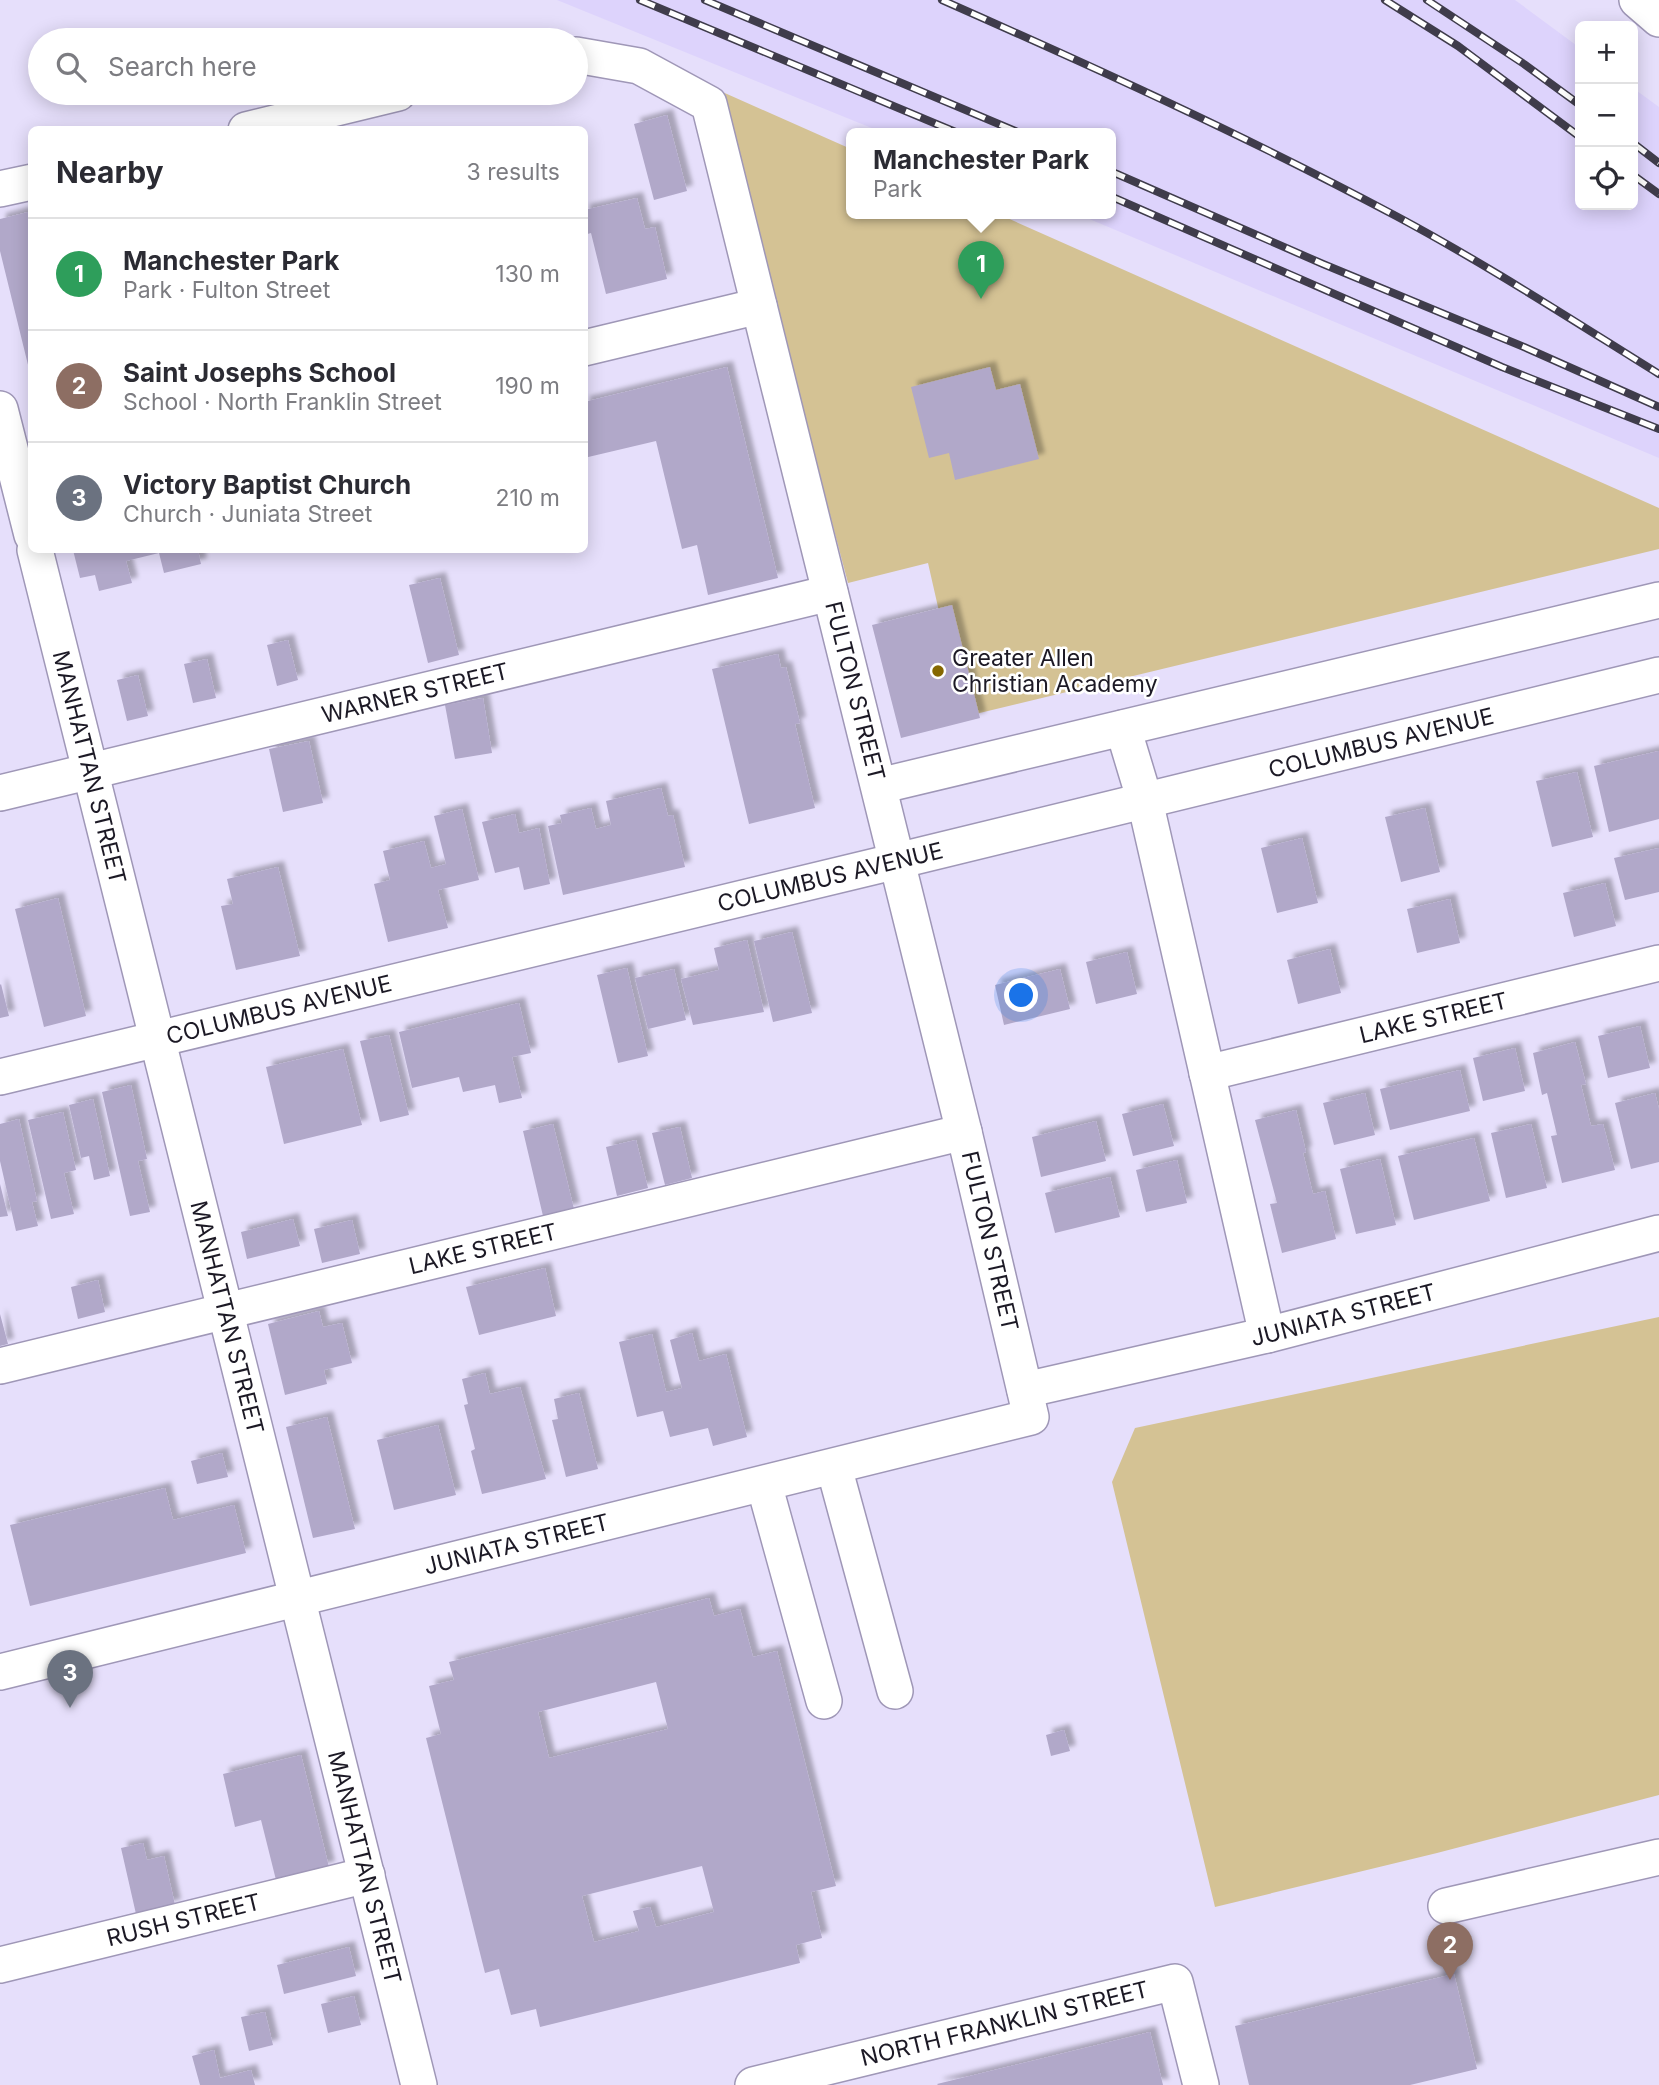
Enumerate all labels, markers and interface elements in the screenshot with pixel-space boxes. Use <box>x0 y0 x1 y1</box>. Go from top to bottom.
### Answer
map controls <box>1575 21 1638 210</box>
button: + <box>1575 21 1638 84</box>
search box <box>28 28 588 105</box>
icon: search <box>52 48 90 86</box>
text: Search here <box>108 51 257 82</box>
button: − <box>1575 84 1638 147</box>
popup <box>846 128 1116 219</box>
text: Manchester Park <box>873 144 1089 175</box>
button: locate <box>1575 147 1638 210</box>
text: Nearby <box>56 154 164 190</box>
text: 3 results <box>467 158 560 186</box>
text: Park <box>873 175 922 203</box>
pin: 1 <box>958 241 1004 299</box>
text: Manchester Park <box>123 245 339 276</box>
text: 1 <box>74 260 84 288</box>
text: 130 m <box>495 260 560 288</box>
text: Park · Fulton Street <box>123 276 330 304</box>
text: Saint Josephs School <box>123 357 396 388</box>
text: 2 <box>72 372 86 400</box>
text: 190 m <box>495 372 560 400</box>
text: School · North Franklin Street <box>123 388 442 416</box>
text: Victory Baptist Church <box>123 469 411 500</box>
text: 3 <box>72 484 86 512</box>
text: 210 m <box>495 484 560 512</box>
text: Church · Juniata Street <box>123 500 372 528</box>
street label: FULTON STREET <box>819 598 891 784</box>
place label: Greater Allen Christian Academy <box>952 644 1158 698</box>
street label: MANHATTAN STREET <box>47 648 132 887</box>
street label: WARNER STREET <box>319 657 511 729</box>
marker: Greater Allen Christian Academy <box>930 663 946 679</box>
street label: COLUMBUS AVENUE <box>1266 702 1497 784</box>
street label: COLUMBUS AVENUE <box>715 836 946 918</box>
street label: COLUMBUS AVENUE <box>163 969 395 1050</box>
your location <box>1004 978 1038 1012</box>
street label: LAKE STREET <box>1356 986 1510 1049</box>
street label: FULTON STREET <box>956 1148 1024 1334</box>
street label: MANHATTAN STREET <box>184 1198 270 1437</box>
street label: LAKE STREET <box>406 1217 560 1280</box>
street label: JUNIATA STREET <box>1248 1278 1439 1352</box>
street label: JUNIATA STREET <box>421 1508 612 1581</box>
pin: 3 <box>47 1650 93 1708</box>
street label: MANHATTAN STREET <box>322 1748 407 1987</box>
street label: RUSH STREET <box>104 1888 263 1952</box>
pin: 2 <box>1427 1922 1473 1980</box>
street label: NORTH FRANKLIN STREET <box>858 1975 1151 2072</box>

